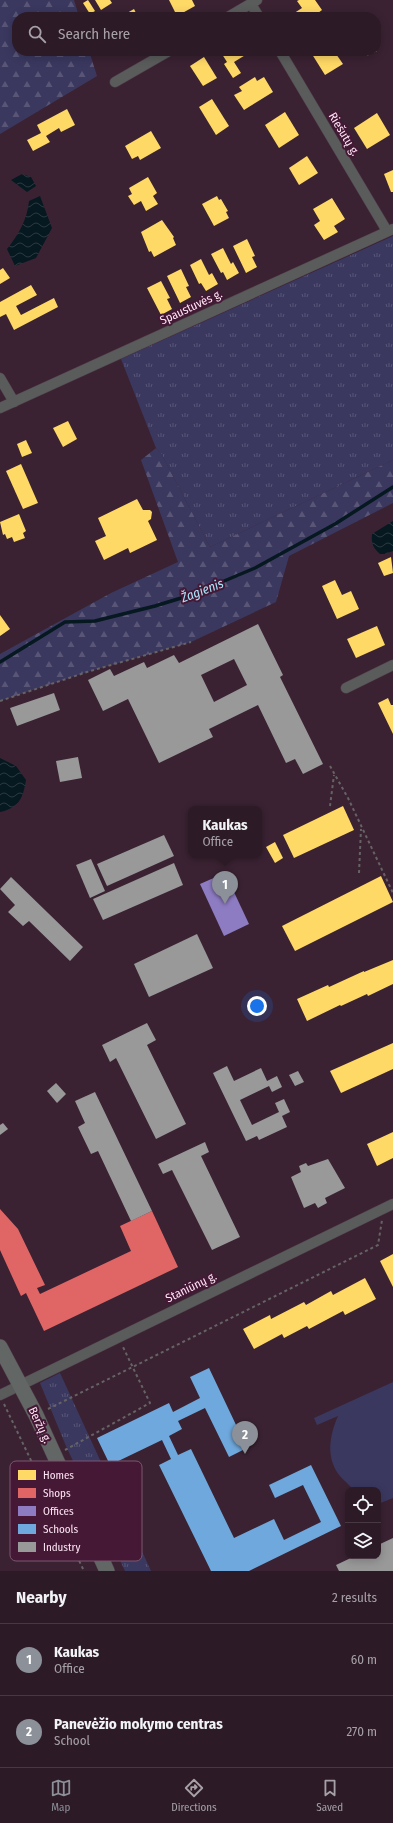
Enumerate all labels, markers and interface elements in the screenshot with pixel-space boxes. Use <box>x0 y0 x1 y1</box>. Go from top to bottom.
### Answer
search box <box>12 12 381 56</box>
icon: search <box>26 23 48 45</box>
text: Search here <box>58 25 130 43</box>
street label: Riešutų g. <box>326 110 363 159</box>
street label: Spaustuvės g. <box>158 286 225 328</box>
water label: Žagienis <box>178 575 226 606</box>
popup <box>188 806 262 858</box>
text: Kaukas <box>202 816 248 834</box>
text: Office <box>202 834 233 849</box>
pin: 1 <box>212 871 238 904</box>
your location <box>247 996 267 1016</box>
street label: Staniūnų g. <box>163 1268 219 1305</box>
street label: Beržų g. <box>26 1405 55 1446</box>
pin: 2 <box>232 1421 258 1454</box>
legend <box>10 1461 142 1561</box>
text: Homes <box>43 1469 74 1482</box>
text: Shops <box>43 1487 71 1500</box>
map controls <box>345 1487 381 1559</box>
button: locate <box>345 1487 381 1523</box>
text: Offices <box>43 1505 74 1518</box>
text: Schools <box>43 1523 78 1536</box>
button: layers <box>345 1523 381 1559</box>
text: Industry <box>43 1541 80 1554</box>
text: Nearby <box>16 1587 67 1608</box>
text: 2 results <box>332 1590 377 1605</box>
text: Kaukas <box>54 1643 99 1661</box>
text: 1 <box>26 1652 32 1667</box>
text: 60 m <box>351 1652 377 1667</box>
text: Office <box>54 1661 85 1676</box>
text: Panevėžio mokymo centras <box>54 1715 223 1733</box>
text: 2 <box>26 1724 32 1739</box>
text: 270 m <box>346 1724 377 1739</box>
text: School <box>54 1733 90 1748</box>
tab: Map <box>50 1777 72 1814</box>
tab: Directions <box>171 1777 217 1814</box>
tab: Saved <box>316 1777 343 1814</box>

